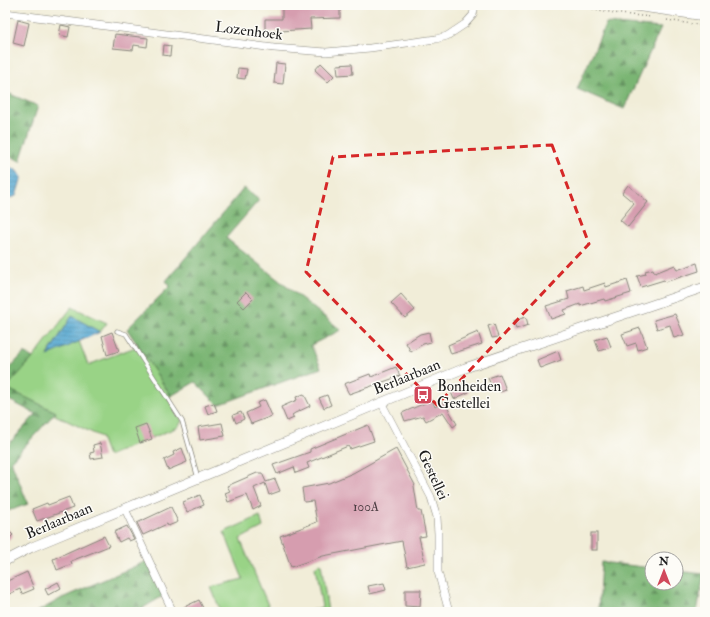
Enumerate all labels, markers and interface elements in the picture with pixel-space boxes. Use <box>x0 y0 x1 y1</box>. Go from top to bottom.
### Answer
street label: Lozenhoek <box>214 17 284 45</box>
street label: Berlaarbaan <box>371 355 444 399</box>
place label: Bonheiden Gestellei <box>437 377 501 413</box>
bus stop icon: Bonheiden Gestellei <box>412 384 434 406</box>
street label: Gestellei <box>413 447 453 503</box>
street label: Berlaarbaan <box>23 498 96 544</box>
house number: 100A <box>353 499 380 515</box>
north arrow <box>644 551 684 591</box>
text: N <box>658 555 670 568</box>

